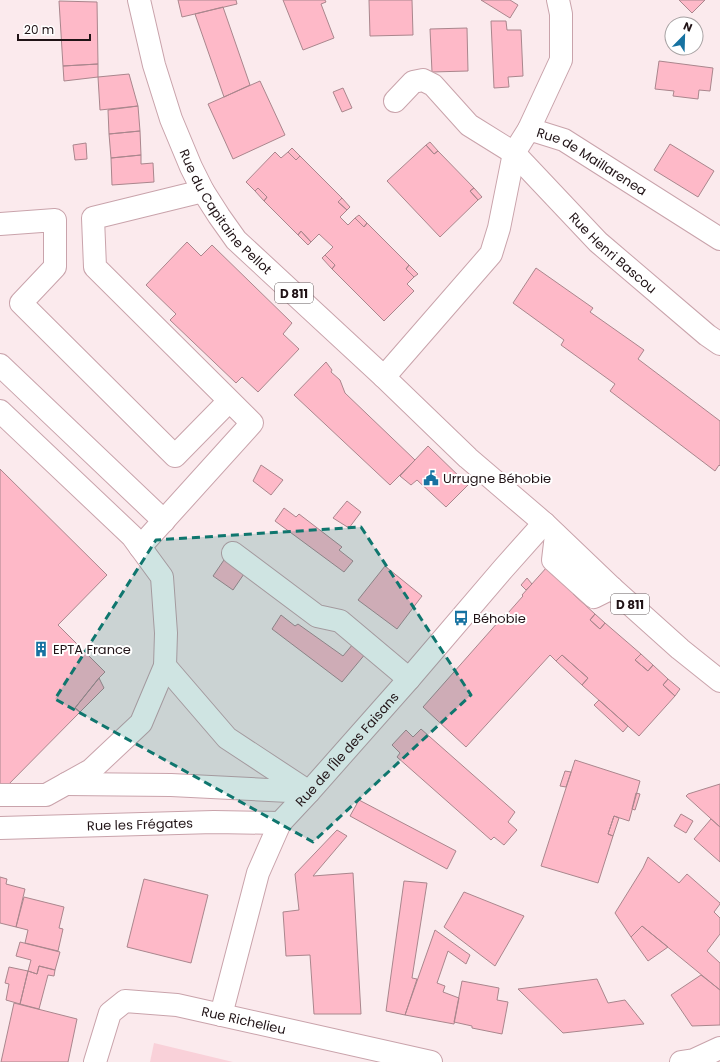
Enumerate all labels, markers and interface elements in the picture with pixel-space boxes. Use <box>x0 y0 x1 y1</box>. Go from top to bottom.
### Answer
scale bar <box>18 16 90 42</box>
north arrow <box>664 16 704 56</box>
text: N <box>681 18 695 36</box>
text: 20 m <box>24 21 54 38</box>
street label: Rue de Maillarenea <box>534 123 651 200</box>
street label: Rue du Capitaine Pellot <box>175 146 277 279</box>
street label: Rue Henri Bascou <box>565 208 661 298</box>
road number: D 811 <box>275 283 313 303</box>
public building icon: Urrugne Béhobie <box>422 469 440 487</box>
place label: Urrugne Béhobie <box>443 469 551 488</box>
road number: D 811 <box>611 594 649 614</box>
bus stop icon: Béhobie <box>452 609 470 627</box>
place label: Béhobie <box>473 609 526 628</box>
building icon: EPTA France <box>32 640 50 658</box>
place label: EPTA France <box>53 640 131 659</box>
street label: Rue de l'Île des Faisans <box>291 687 403 811</box>
street label: Rue les Frégates <box>87 813 193 835</box>
street label: Rue Richelieu <box>200 1001 288 1039</box>

